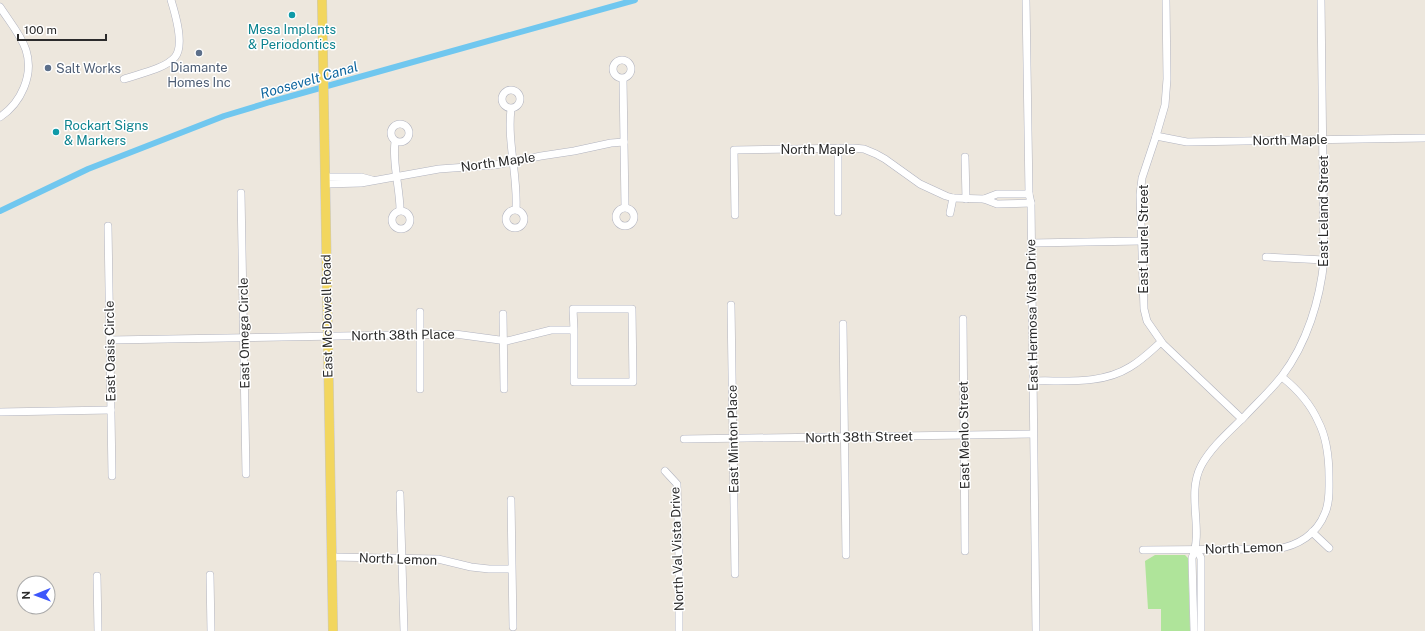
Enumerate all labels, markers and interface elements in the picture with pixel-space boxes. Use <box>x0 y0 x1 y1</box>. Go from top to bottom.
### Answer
marker: Mesa Implants & Periodontics <box>287 10 297 20</box>
scale bar <box>18 16 106 42</box>
place label: Mesa Implants & Periodontics <box>248 22 336 52</box>
text: 100 m <box>24 23 57 37</box>
marker: Diamante Homes Inc <box>194 48 204 58</box>
water label: Roosevelt Canal <box>258 58 360 102</box>
place label: Diamante Homes Inc <box>167 60 231 90</box>
place label: Salt Works <box>56 61 121 76</box>
marker: Salt Works <box>43 63 53 73</box>
place label: Rockart Signs & Markers <box>64 118 148 148</box>
marker: Rockart Signs & Markers <box>51 127 61 137</box>
street label: North Maple <box>1252 132 1328 148</box>
street label: North Maple <box>780 142 856 157</box>
street label: North Maple <box>460 149 536 175</box>
street label: East Leland Street <box>1316 155 1331 267</box>
street label: East Laurel Street <box>1136 184 1151 294</box>
street label: East Hermosa Vista Drive <box>1023 239 1041 391</box>
street label: East McDowell Road <box>318 254 336 378</box>
street label: East Omega Circle <box>236 277 252 389</box>
street label: East Oasis Circle <box>102 300 118 402</box>
street label: North 38th Place <box>351 327 455 343</box>
street label: East Menlo Street <box>956 381 972 489</box>
street label: East Minton Place <box>725 385 741 493</box>
street label: North 38th Street <box>805 429 913 445</box>
street label: North Val Vista Drive <box>667 487 687 611</box>
street label: North Lemon <box>1205 539 1283 557</box>
street label: North Lemon <box>359 550 437 568</box>
north arrow <box>16 575 56 615</box>
text: N <box>20 591 32 600</box>

